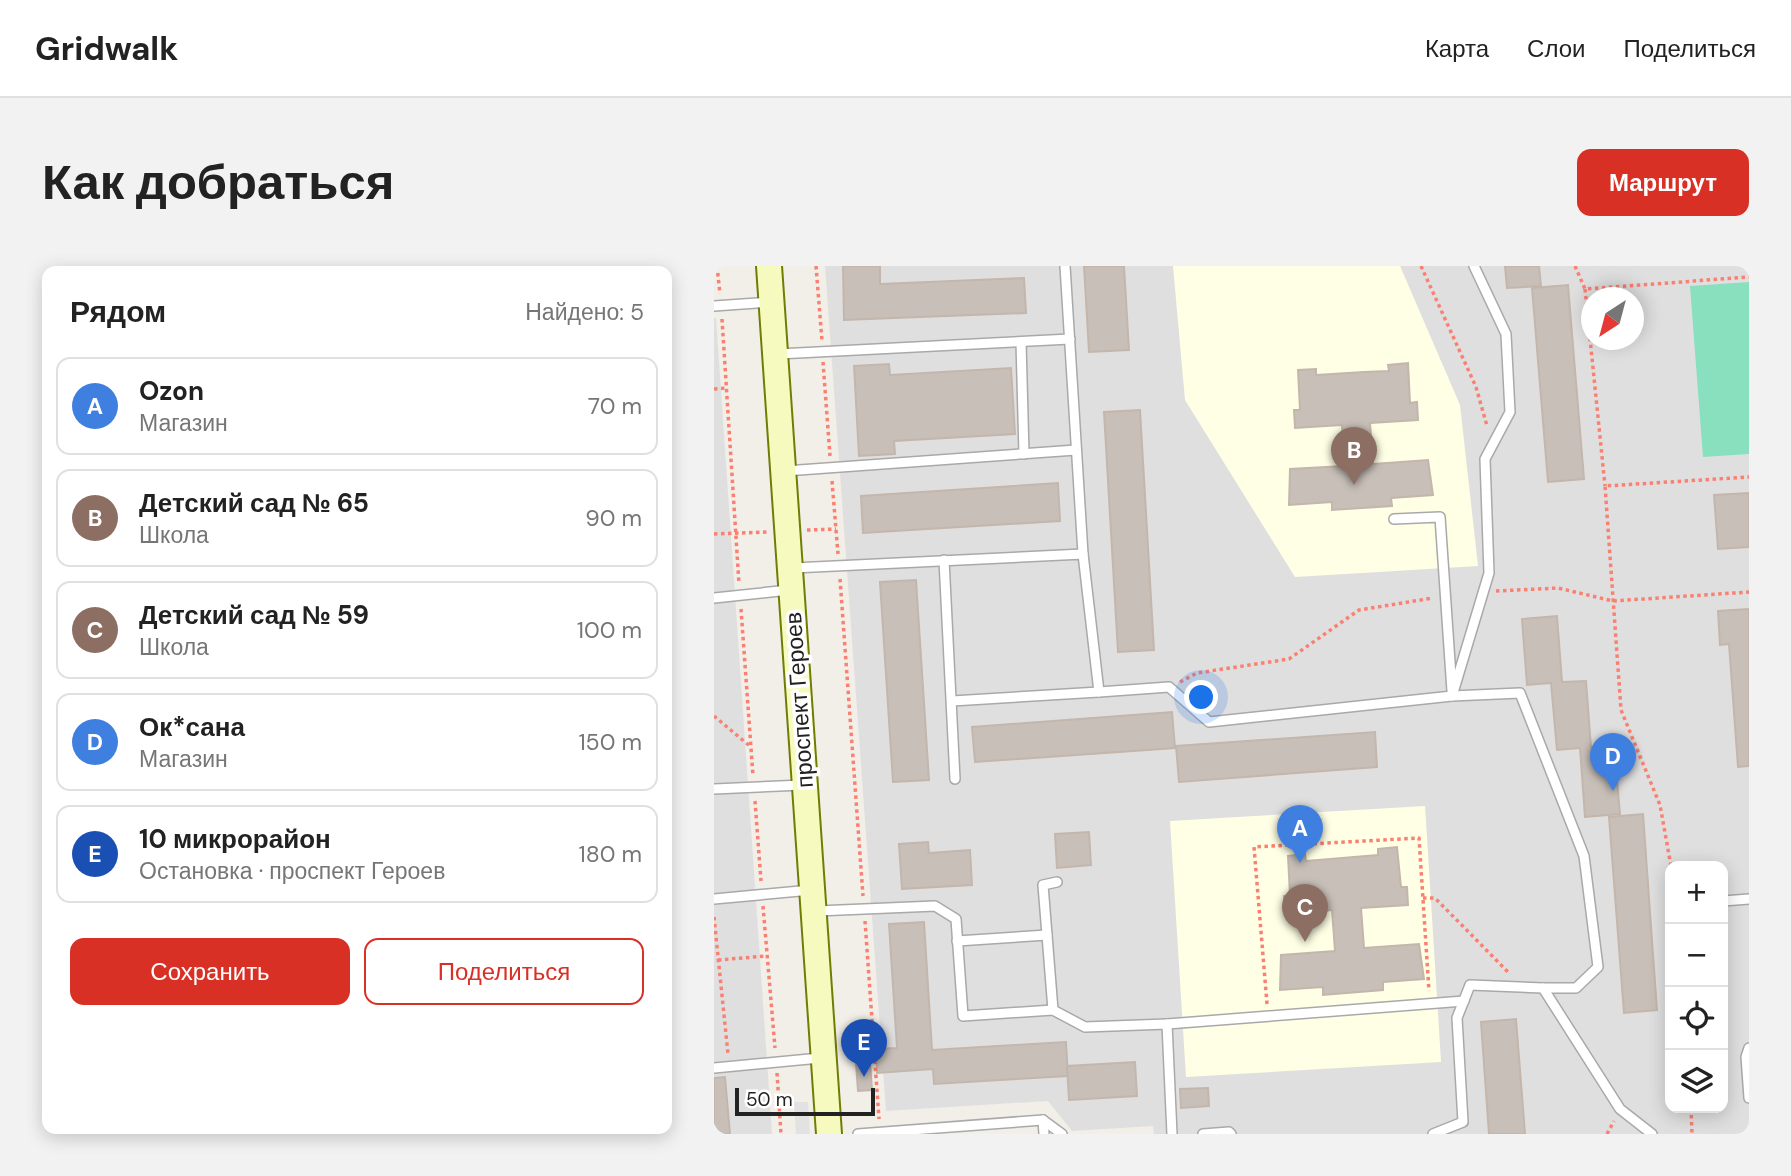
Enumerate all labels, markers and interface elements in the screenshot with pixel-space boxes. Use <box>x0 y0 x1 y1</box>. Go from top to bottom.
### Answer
text: Gridwalk <box>35 27 178 70</box>
text: Карта <box>1425 33 1489 64</box>
text: Слои <box>1527 33 1585 64</box>
text: Поделиться <box>1623 33 1756 64</box>
button: Маршрут <box>1577 149 1749 216</box>
text: Как добраться <box>42 150 394 214</box>
north arrow <box>1581 287 1644 350</box>
text: Рядом <box>70 292 166 331</box>
text: Найдено: 5 <box>525 297 644 327</box>
text: Ozon <box>139 374 204 408</box>
text: A <box>87 391 103 421</box>
text: 70 m <box>588 391 642 421</box>
text: Магазин <box>139 408 228 438</box>
pin: B <box>1331 427 1377 485</box>
text: Детский сад № 65 <box>139 486 369 520</box>
text: B <box>88 503 102 533</box>
text: 90 m <box>585 503 642 533</box>
text: Школа <box>139 520 209 550</box>
text: Детский сад № 59 <box>139 598 369 632</box>
street label: проспект Героев <box>778 611 820 789</box>
text: C <box>87 615 103 645</box>
text: 100 m <box>577 615 642 645</box>
text: Школа <box>139 632 209 662</box>
your location <box>1184 680 1218 714</box>
text: Ок*сана <box>139 710 245 744</box>
text: D <box>87 727 103 757</box>
text: 150 m <box>578 727 642 757</box>
pin: D <box>1590 733 1636 791</box>
text: Магазин <box>139 744 228 774</box>
pin: A <box>1277 805 1323 863</box>
text: 10 микрорайон <box>139 822 331 856</box>
text: E <box>88 839 102 869</box>
text: 180 m <box>578 839 642 869</box>
text: Остановка · проспект Героев <box>139 856 445 886</box>
map controls <box>1665 861 1728 1113</box>
button: + <box>1665 861 1728 924</box>
pin: C <box>1282 884 1328 942</box>
button: − <box>1665 924 1728 987</box>
button: Сохранить <box>70 938 350 1005</box>
button: Поделиться <box>364 938 644 1005</box>
button: locate <box>1665 987 1728 1050</box>
pin: E <box>841 1019 887 1077</box>
button: layers <box>1665 1050 1728 1113</box>
scale bar <box>735 1085 875 1117</box>
text: 50 m <box>746 1087 793 1112</box>

